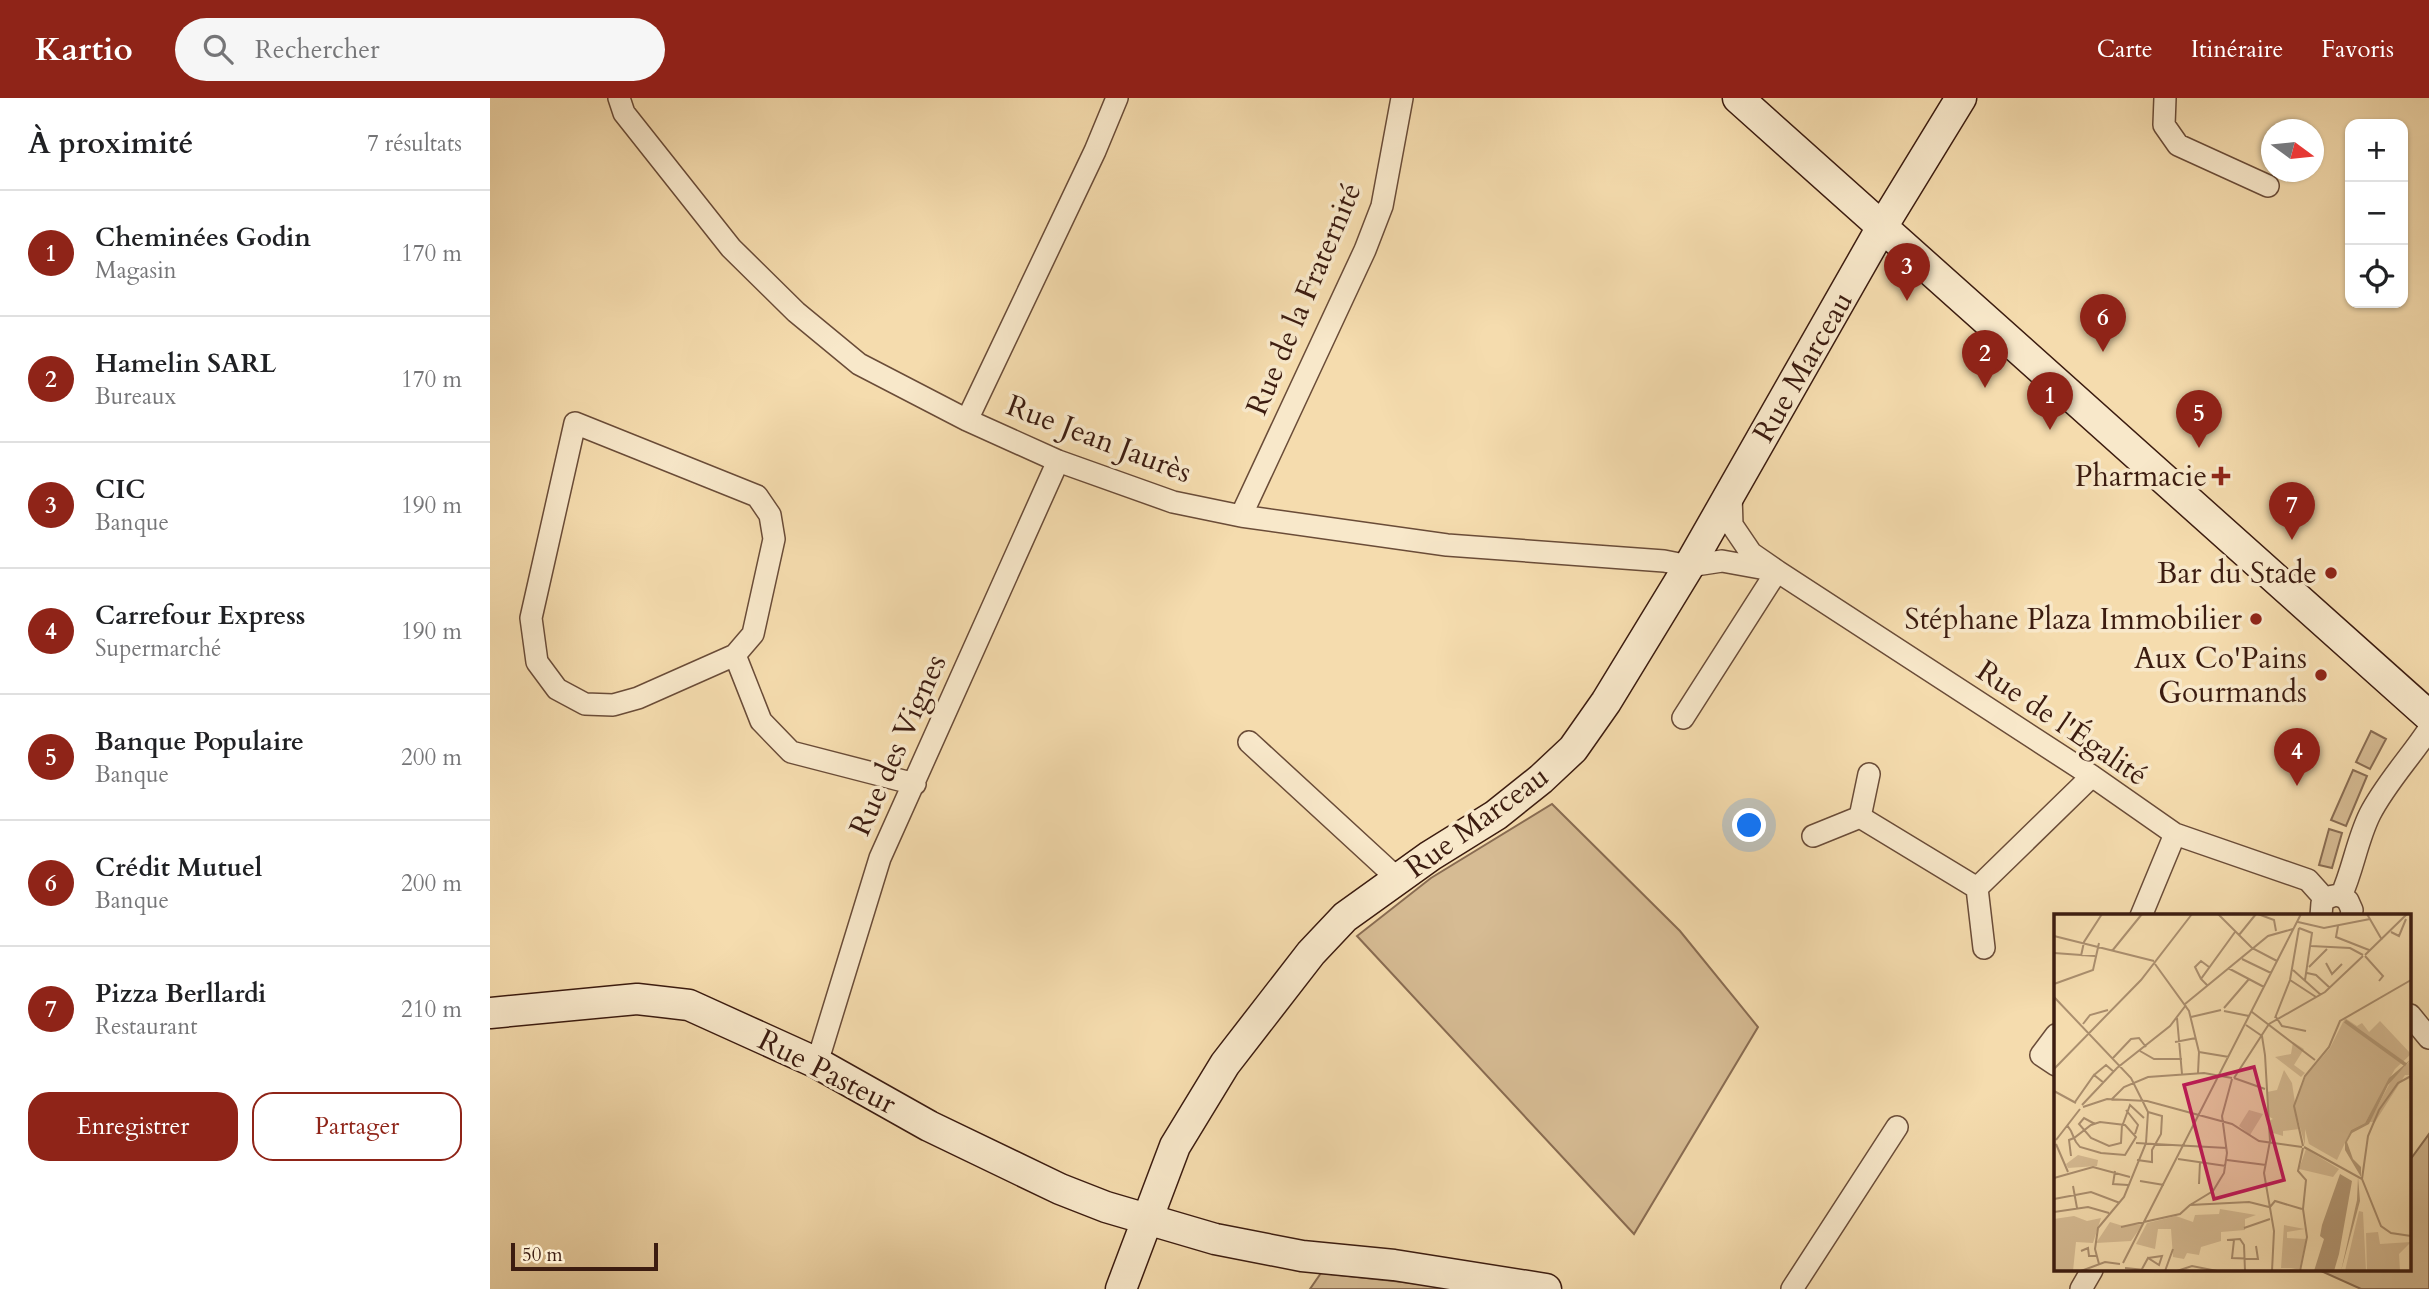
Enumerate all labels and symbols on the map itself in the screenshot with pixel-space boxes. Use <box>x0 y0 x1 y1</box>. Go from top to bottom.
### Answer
north arrow <box>2261 119 2324 182</box>
street label: Rue de la Fraternité <box>1237 176 1371 422</box>
pin: 3 <box>1884 243 1930 301</box>
street label: Rue Marceau <box>1743 284 1863 450</box>
pin: 6 <box>2080 294 2126 352</box>
pin: 2 <box>1962 330 2008 388</box>
pin: 1 <box>2027 372 2073 430</box>
street label: Rue Jean Jaurès <box>1001 385 1197 493</box>
pin: 5 <box>2176 390 2222 448</box>
place label: Pharmacie <box>2075 456 2207 497</box>
marker: Pharmacie <box>2213 468 2229 484</box>
pin: 7 <box>2269 482 2315 540</box>
place label: Bar du Stade <box>2157 553 2317 594</box>
marker: Bar du Stade <box>2323 565 2339 581</box>
place label: Stéphane Plaza Immobilier <box>1905 599 2242 640</box>
marker: Stéphane Plaza Immobilier <box>2248 611 2264 627</box>
place label: Aux Co'Pains Gourmands <box>2134 638 2307 713</box>
street label: Rue des Vignes <box>840 648 956 842</box>
street label: Rue de l'Égalité <box>1968 651 2156 795</box>
marker: Aux Co'Pains Gourmands <box>2313 667 2329 683</box>
pin: 4 <box>2274 728 2320 786</box>
street label: Rue Marceau <box>1397 756 1557 888</box>
your location <box>1732 808 1766 842</box>
inset map <box>2054 914 2412 1272</box>
street label: Rue Pasteur <box>751 1020 903 1124</box>
scale bar <box>511 1240 658 1272</box>

